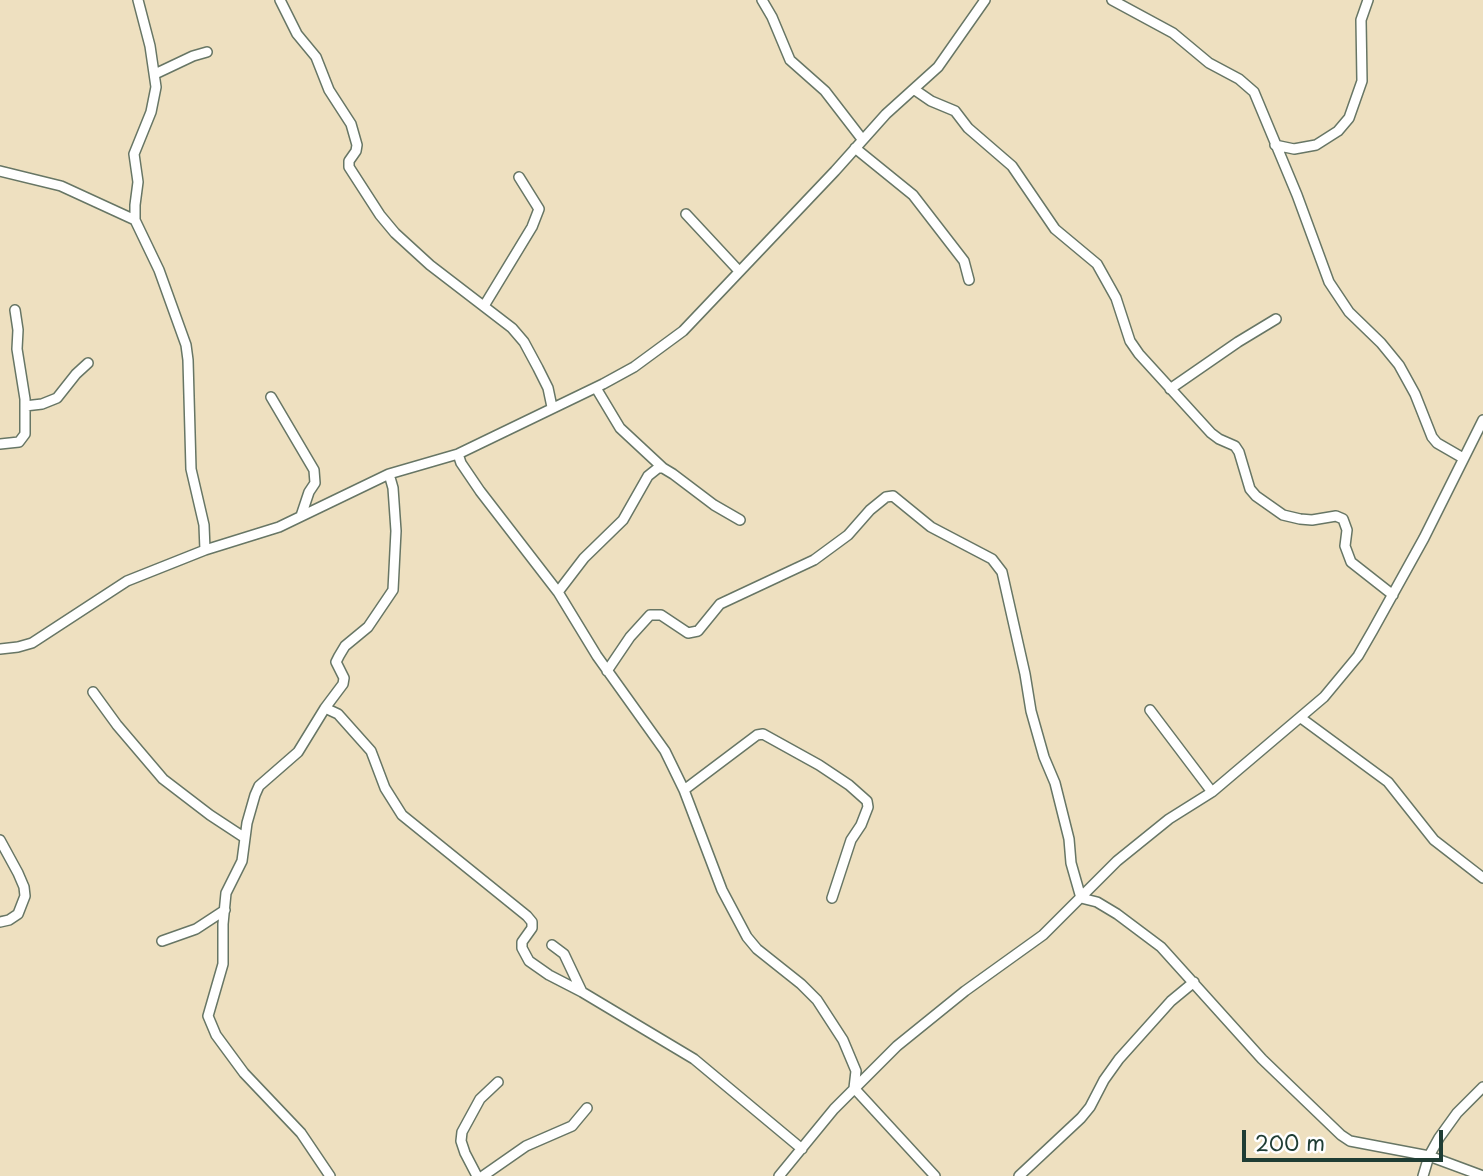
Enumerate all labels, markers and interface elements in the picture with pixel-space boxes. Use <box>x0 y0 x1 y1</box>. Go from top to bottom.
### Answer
scale bar <box>1245 1116 1446 1160</box>
text: 200 m <box>1255 1126 1325 1158</box>

